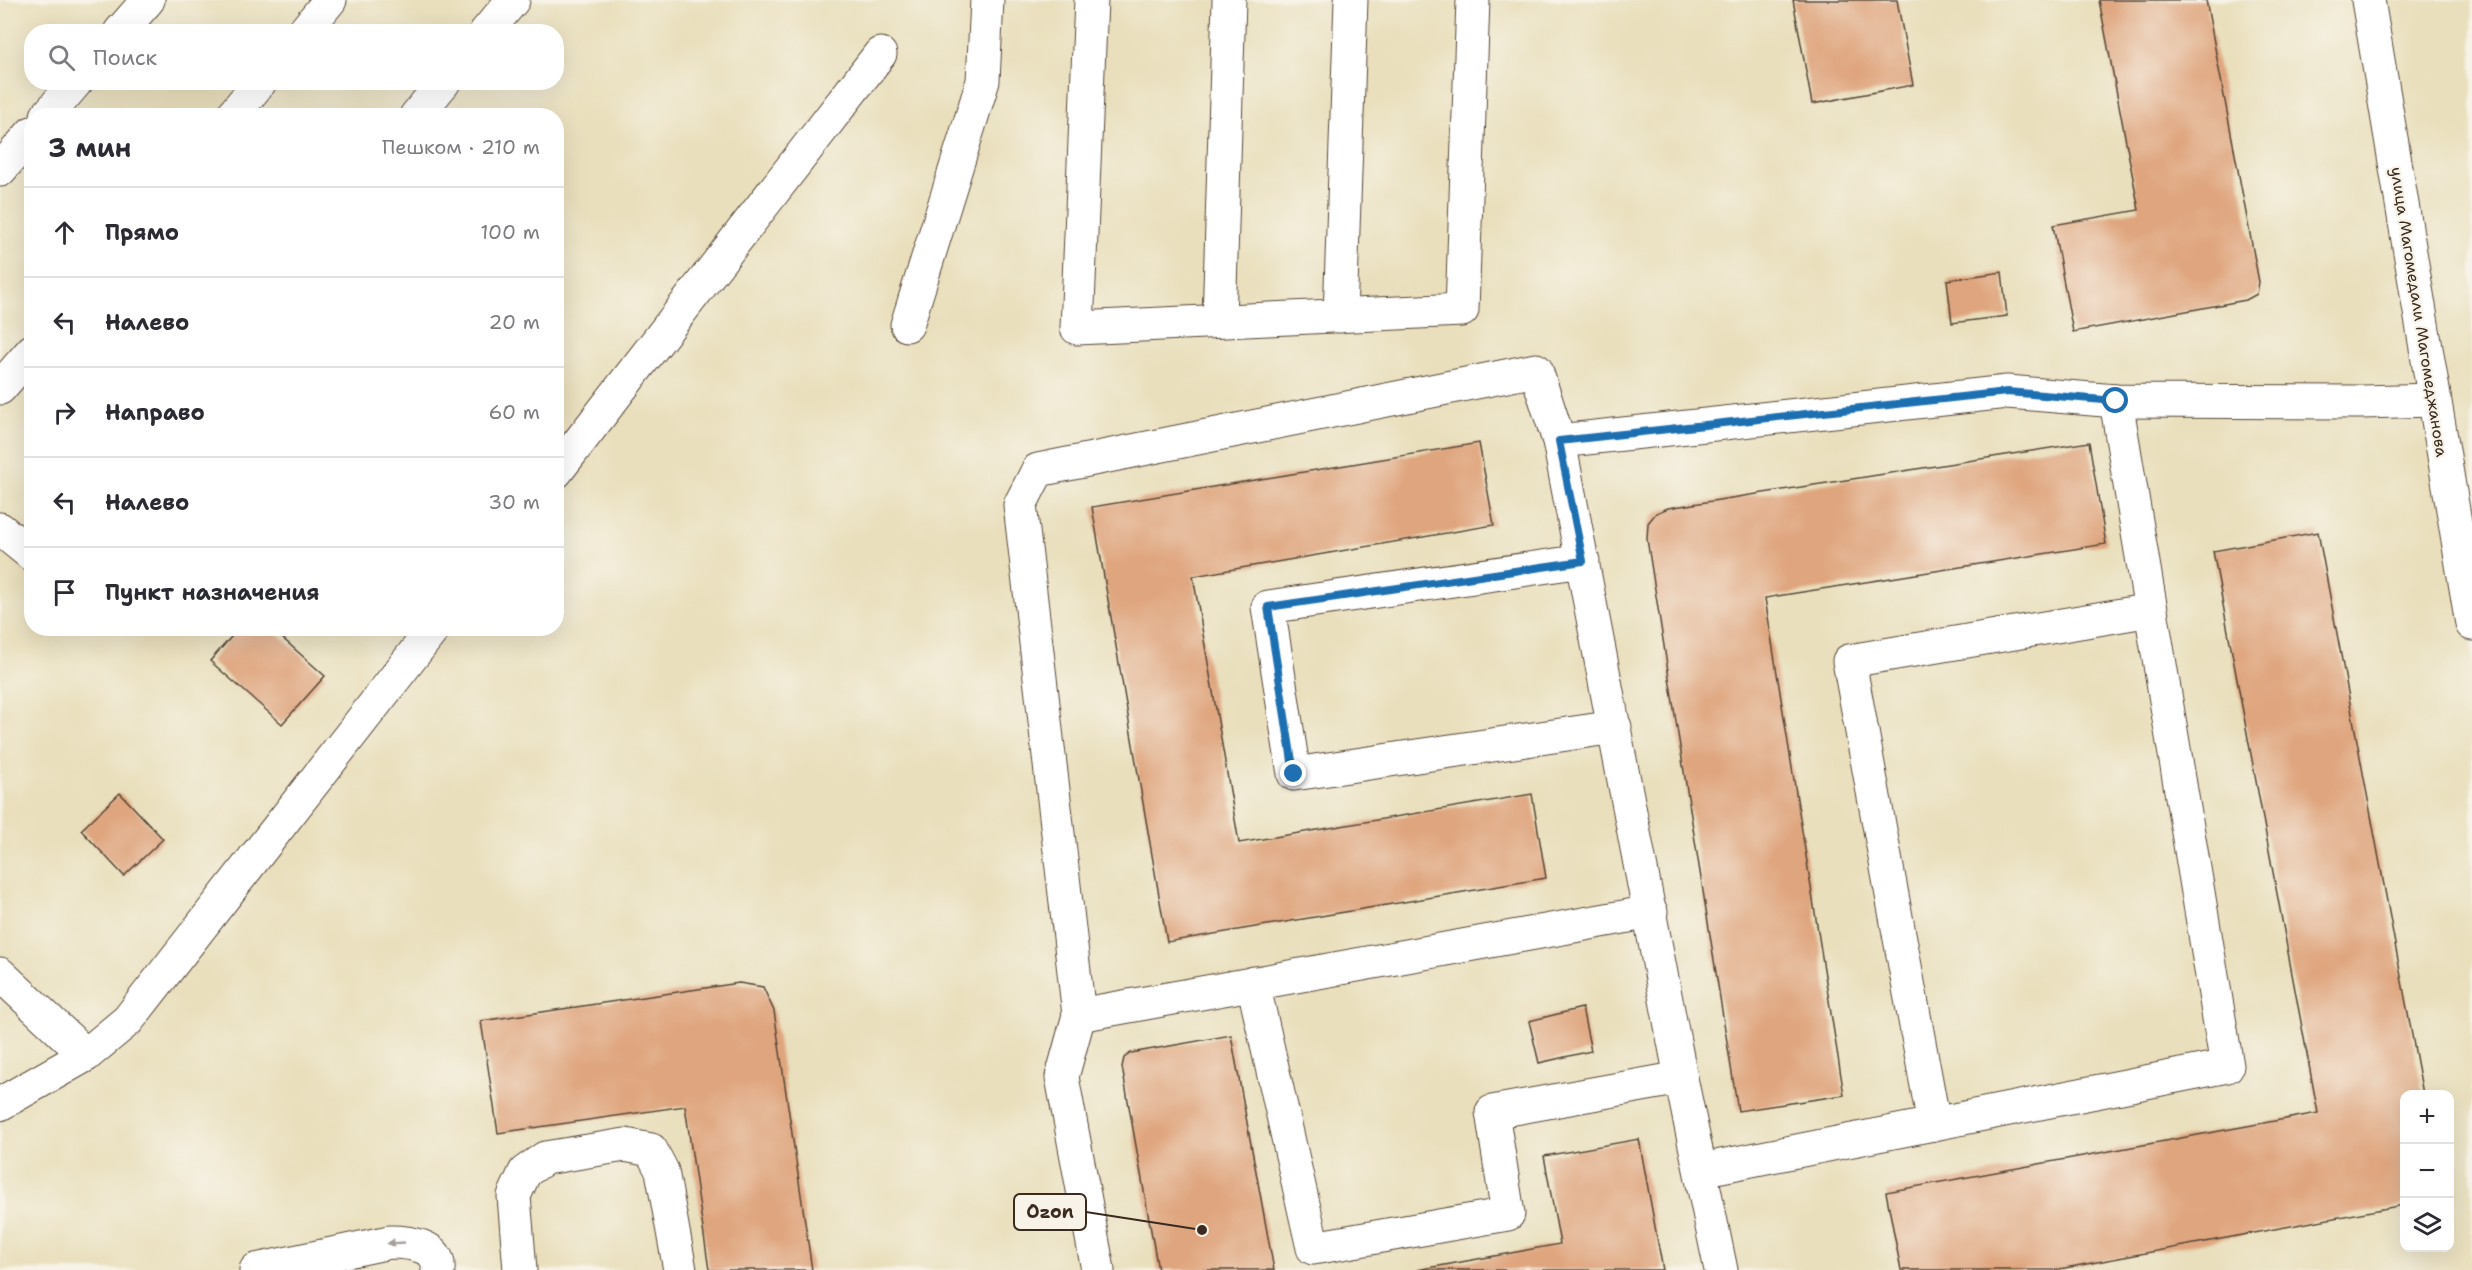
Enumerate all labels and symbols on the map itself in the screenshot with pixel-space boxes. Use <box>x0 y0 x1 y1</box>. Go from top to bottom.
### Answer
street label: улица Магомедали Магомеджановa <box>2386 166 2452 459</box>
route start <box>2102 387 2128 413</box>
route end <box>1280 760 1306 786</box>
callout: Ozon <box>1014 1194 1086 1230</box>
text: Ozon <box>1026 1200 1074 1224</box>
one-way arrow <box>386 1238 405 1247</box>

